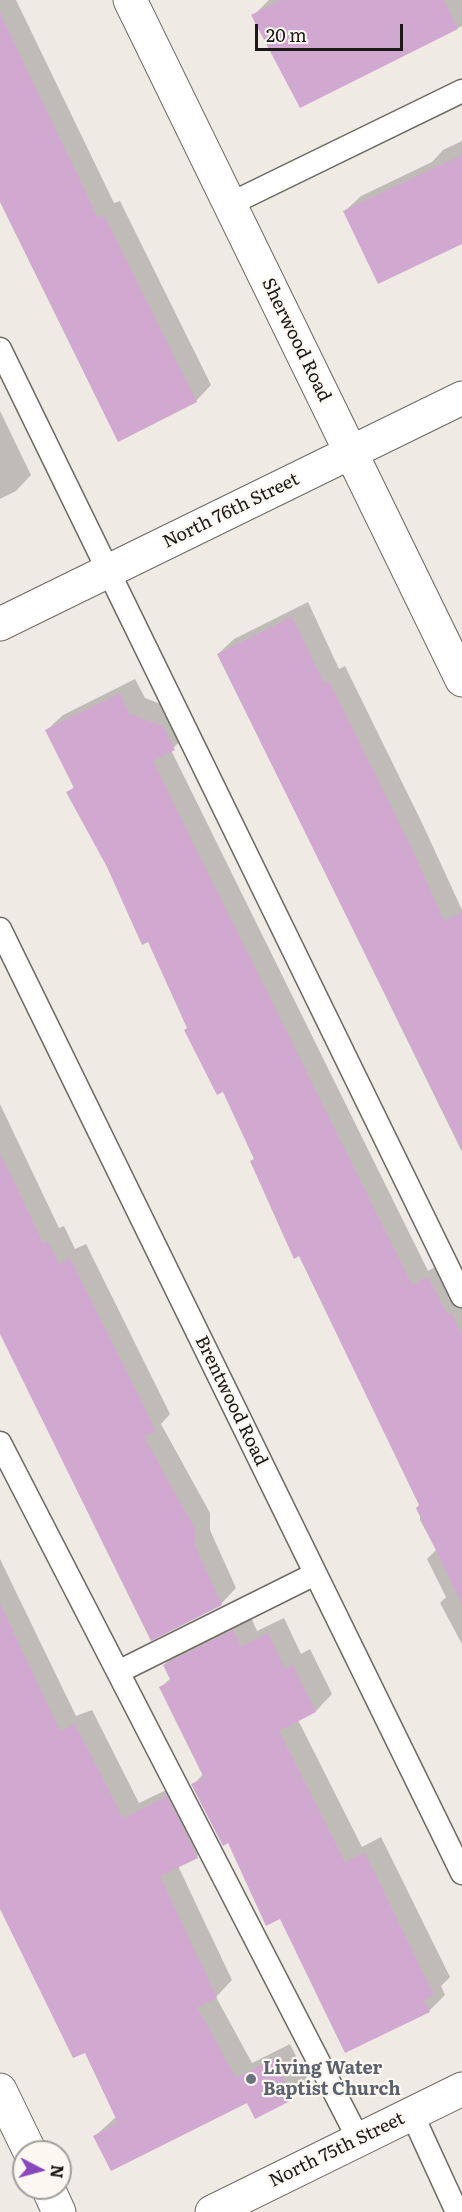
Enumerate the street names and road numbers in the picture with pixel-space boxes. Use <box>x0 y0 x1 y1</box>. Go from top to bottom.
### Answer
street label: Sherwood Road <box>257 275 335 405</box>
street label: North 76th Street <box>159 469 303 553</box>
street label: Brentwood Road <box>190 1332 272 1470</box>
street label: North 75th Street <box>266 2108 408 2192</box>

